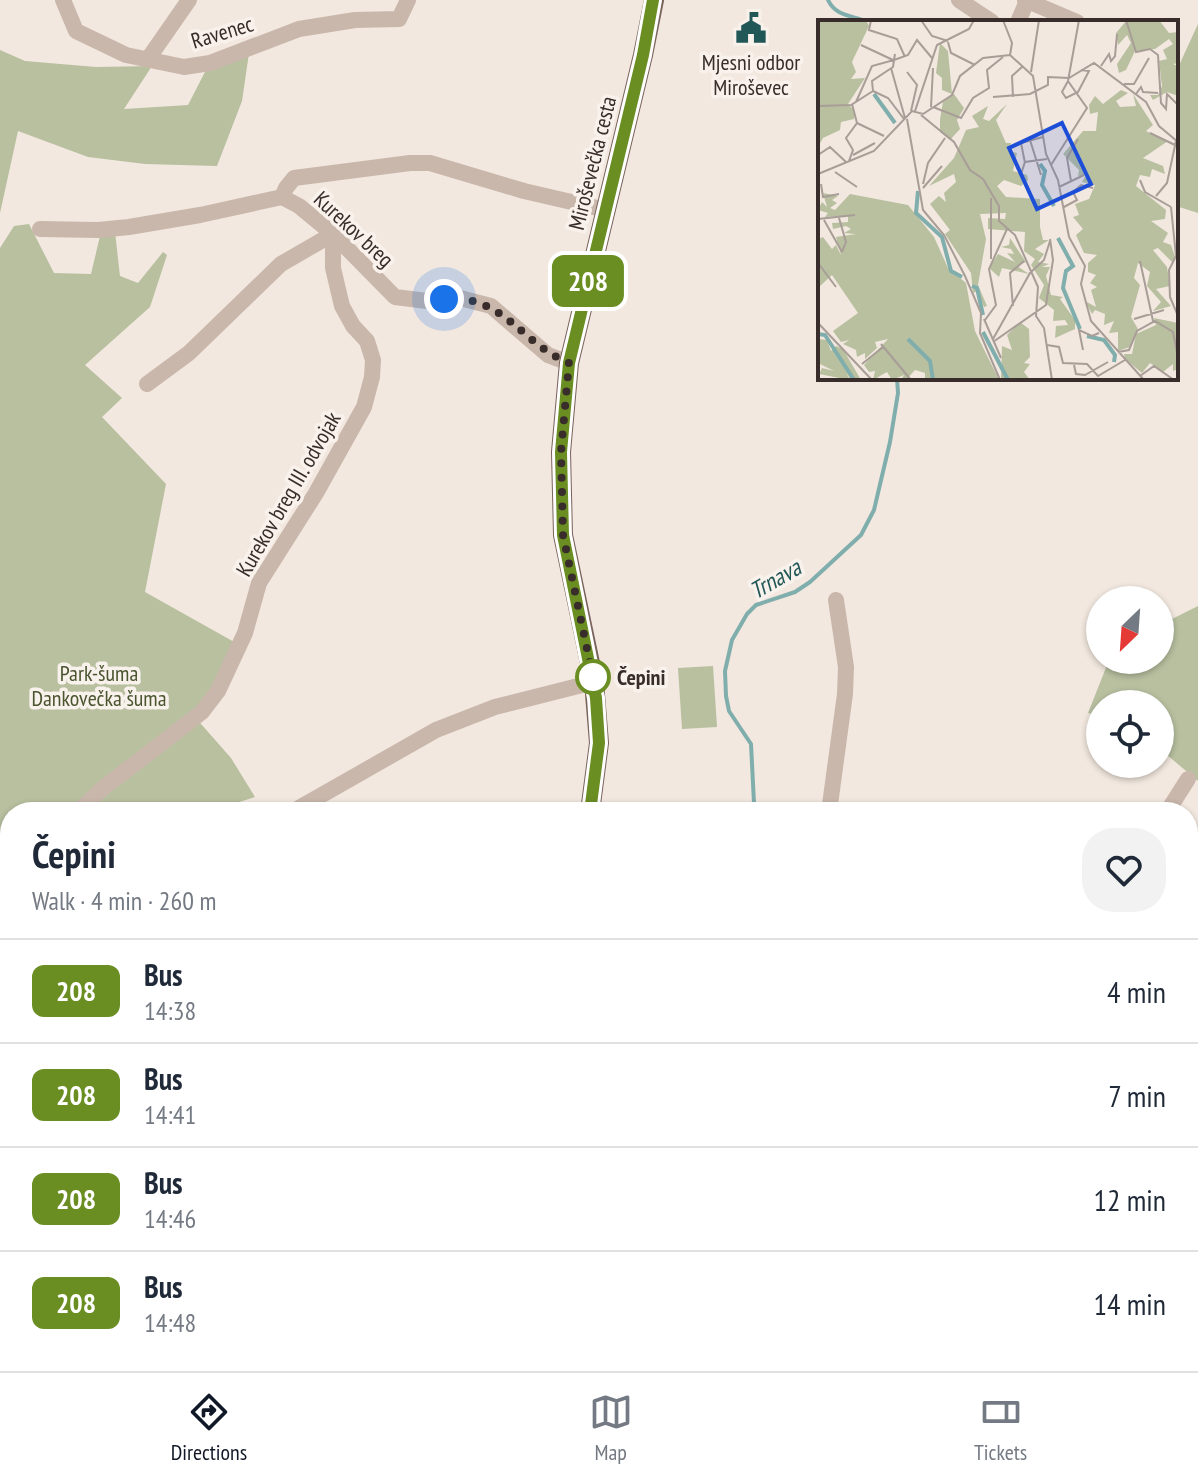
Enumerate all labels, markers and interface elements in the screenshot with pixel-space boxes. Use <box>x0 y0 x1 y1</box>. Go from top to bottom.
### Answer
street label: Ravenec <box>188 9 257 55</box>
public building icon: Mjesni odbor Miroševec <box>734 11 768 45</box>
inset map <box>818 20 1178 380</box>
place label: Mjesni odbor Miroševec <box>702 48 800 101</box>
street label: Miroševečka cesta <box>562 93 622 233</box>
street label: Kurekov breg <box>308 185 400 273</box>
line badge: 208 <box>542 255 634 307</box>
text: 208 <box>568 262 608 299</box>
your location <box>424 279 464 319</box>
street label: Kurekov breg III. odvojak <box>229 406 347 581</box>
water label: Trnava <box>744 551 807 606</box>
north arrow <box>1086 586 1174 674</box>
map controls <box>1086 586 1174 778</box>
park label: Park-šuma Dankovečka šuma <box>32 659 167 712</box>
marker: Čepini <box>576 660 610 694</box>
place label: Čepini <box>617 663 665 691</box>
button: locate <box>1086 690 1174 778</box>
button: heart <box>1082 828 1166 912</box>
text: Čepini <box>32 829 116 878</box>
text: Walk · 4 min · 260 m <box>32 884 216 917</box>
text: Bus <box>144 955 183 994</box>
text: 208 <box>56 972 96 1009</box>
text: 4 min <box>1107 972 1166 1011</box>
text: 14:38 <box>144 994 196 1027</box>
text: Bus <box>144 1059 183 1098</box>
text: 208 <box>56 1076 96 1113</box>
text: 7 min <box>1108 1076 1166 1115</box>
text: 14:41 <box>144 1098 196 1131</box>
text: Bus <box>144 1163 183 1202</box>
text: 208 <box>56 1180 96 1217</box>
text: 12 min <box>1093 1180 1166 1219</box>
text: 14:46 <box>144 1202 196 1235</box>
text: Bus <box>144 1267 183 1306</box>
text: 208 <box>56 1284 96 1321</box>
text: 14 min <box>1093 1284 1166 1323</box>
text: 14:48 <box>144 1306 196 1339</box>
tab: Directions <box>171 1390 247 1466</box>
tab: Map <box>589 1390 633 1466</box>
tab: Tickets <box>974 1390 1027 1466</box>

